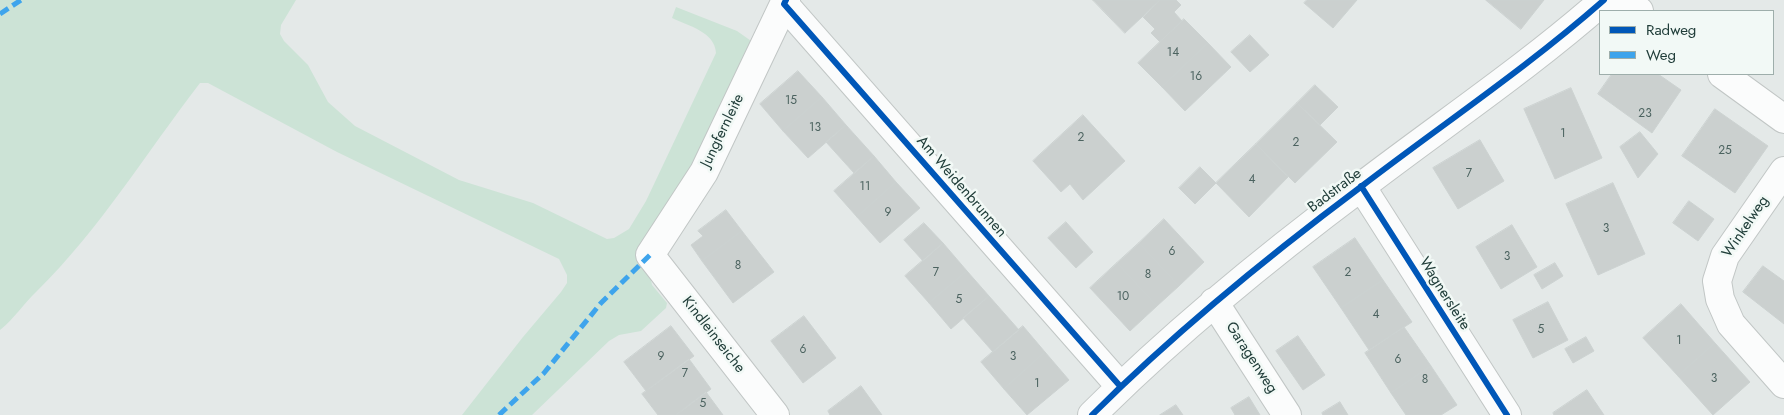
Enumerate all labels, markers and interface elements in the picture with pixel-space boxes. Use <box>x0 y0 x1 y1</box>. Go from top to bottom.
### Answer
legend <box>1599 10 1774 75</box>
text: Radweg <box>1646 19 1696 41</box>
text: Weg <box>1646 44 1676 66</box>
house number: 14 <box>1167 46 1179 60</box>
house number: 16 <box>1190 70 1202 84</box>
street label: Jungfernleite <box>698 91 748 171</box>
house number: 15 <box>785 94 797 108</box>
house number: 23 <box>1638 107 1652 121</box>
house number: 13 <box>809 121 821 135</box>
house number: 1 <box>1560 127 1566 141</box>
house number: 2 <box>1078 131 1084 145</box>
street label: Am Weidenbrunnen <box>912 133 1010 241</box>
house number: 2 <box>1293 136 1299 150</box>
house number: 25 <box>1718 144 1732 158</box>
street label: Badstraße <box>1305 165 1365 217</box>
house number: 7 <box>1466 167 1472 181</box>
house number: 4 <box>1249 173 1255 187</box>
house number: 11 <box>860 180 870 194</box>
street label: Winkelweg <box>1719 193 1773 261</box>
house number: 9 <box>885 206 891 220</box>
house number: 3 <box>1603 222 1609 236</box>
house number: 6 <box>1169 245 1175 259</box>
house number: 3 <box>1504 250 1510 264</box>
street label: Wagnersleite <box>1415 254 1473 334</box>
house number: 8 <box>735 259 741 273</box>
house number: 7 <box>933 266 939 280</box>
house number: 2 <box>1345 266 1351 280</box>
house number: 8 <box>1145 268 1151 282</box>
house number: 10 <box>1117 290 1129 304</box>
street label: Kindleinseiche <box>678 293 748 377</box>
house number: 5 <box>956 293 962 307</box>
house number: 4 <box>1373 308 1379 322</box>
street label: Garagenweg <box>1221 319 1281 397</box>
house number: 5 <box>1538 323 1544 337</box>
house number: 1 <box>1676 334 1682 348</box>
house number: 6 <box>800 343 806 357</box>
house number: 9 <box>658 350 664 364</box>
house number: 3 <box>1010 350 1016 364</box>
house number: 6 <box>1395 353 1401 367</box>
house number: 7 <box>682 367 688 381</box>
house number: 3 <box>1711 372 1717 386</box>
house number: 8 <box>1422 373 1428 387</box>
house number: 1 <box>1034 377 1040 391</box>
house number: 5 <box>700 397 706 411</box>

